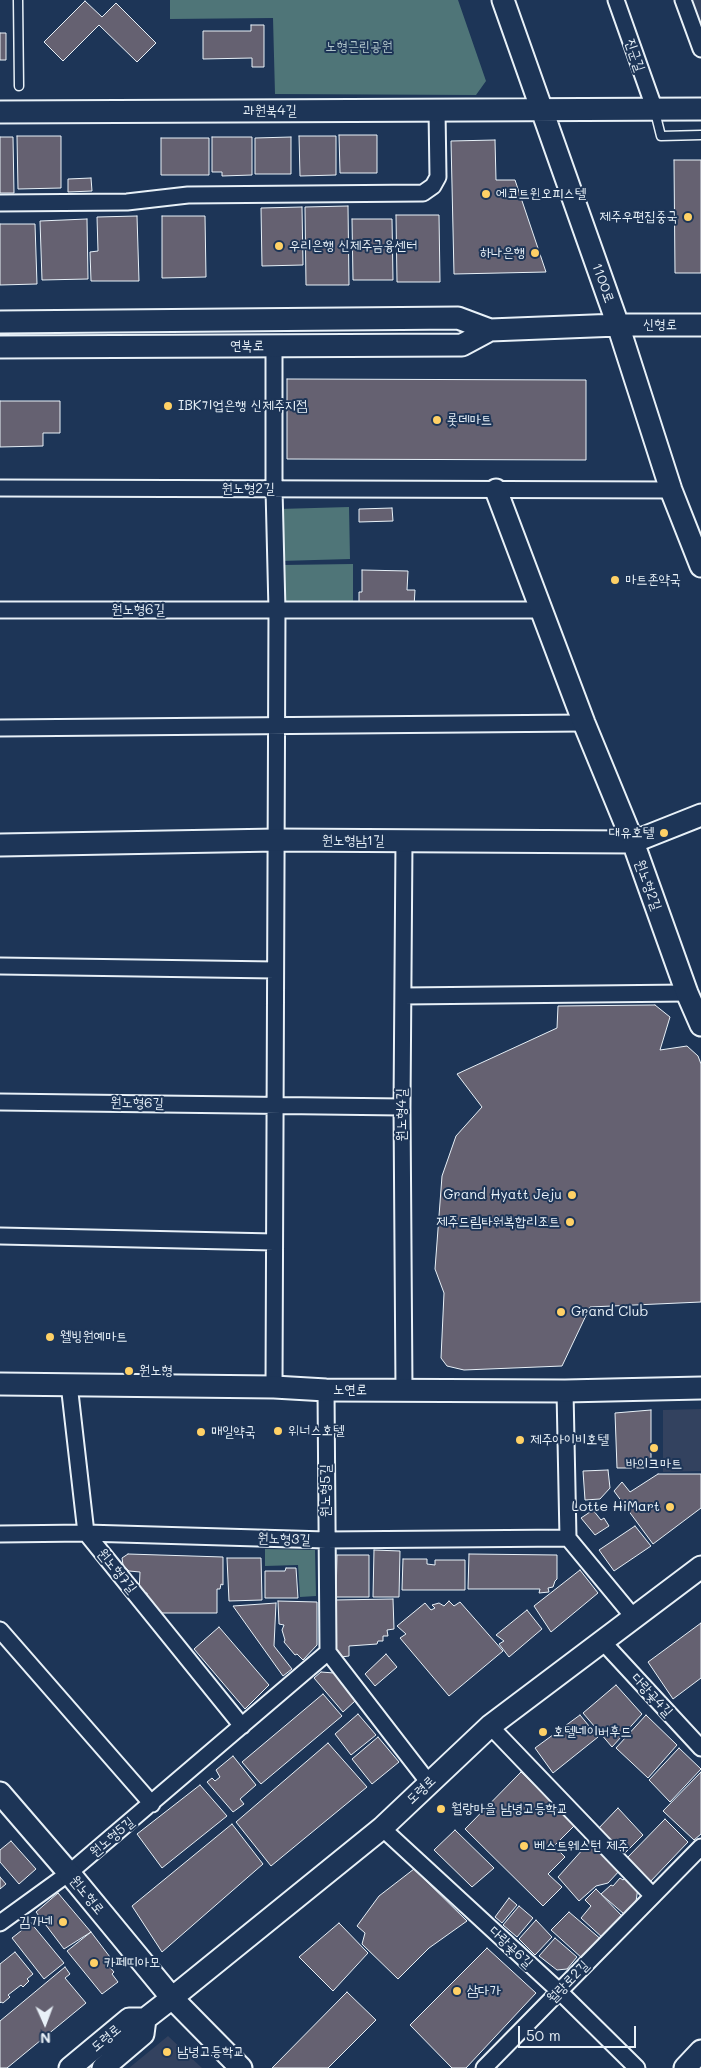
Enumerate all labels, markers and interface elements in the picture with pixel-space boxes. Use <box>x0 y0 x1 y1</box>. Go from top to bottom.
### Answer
street label: 진군길 <box>622 36 648 74</box>
park label: 노형근린공원 <box>325 39 393 55</box>
street label: 과원북4길 <box>243 103 297 119</box>
place label: 에코트윈오피스텔 <box>496 186 586 202</box>
marker: 에코트윈오피스텔 <box>480 188 492 200</box>
place label: 제주우편집중국 <box>599 209 678 225</box>
marker: 제주우편집중국 <box>682 211 694 223</box>
place label: 우리은행 신제주금융센터 <box>289 238 417 254</box>
marker: 우리은행 신제주금융센터 <box>273 240 285 252</box>
place label: 하나은행 <box>480 245 525 261</box>
marker: 하나은행 <box>529 247 541 259</box>
street label: 1100로 <box>588 261 618 305</box>
street label: 신형로 <box>643 317 677 333</box>
street label: 연북로 <box>230 338 264 354</box>
place label: IBK기업은행 신제주지점 <box>178 398 307 414</box>
marker: IBK기업은행 신제주지점 <box>162 400 174 412</box>
place label: 롯데마트 <box>447 412 492 428</box>
marker: 롯데마트 <box>431 414 443 426</box>
street label: 원노형2길 <box>222 481 274 497</box>
place label: 마트존약국 <box>625 572 681 588</box>
marker: 마트존약국 <box>609 574 621 586</box>
street label: 원노형6길 <box>111 602 165 618</box>
place label: 대유호텔 <box>609 825 654 841</box>
marker: 대유호텔 <box>658 827 670 839</box>
street label: 원노형남1길 <box>322 833 384 849</box>
street label: 원노형2길 <box>631 857 665 913</box>
street label: 원노형4길 <box>394 1088 410 1142</box>
street label: 원노형6길 <box>110 1094 164 1112</box>
place label: Grand Hyatt Jeju <box>443 1187 562 1203</box>
marker: Grand Hyatt Jeju <box>566 1189 578 1201</box>
place label: 제주드림타워복합리조트 <box>436 1214 560 1230</box>
marker: 제주드림타워복합리조트 <box>564 1216 576 1228</box>
place label: Grand Club <box>571 1304 648 1320</box>
marker: Grand Club <box>555 1306 567 1318</box>
place label: 웰빙원예마트 <box>60 1329 128 1345</box>
marker: 웰빙원예마트 <box>44 1331 56 1343</box>
place label: 원노형 <box>139 1363 173 1379</box>
marker: 원노형 <box>123 1365 135 1377</box>
street label: 노연로 <box>333 1382 367 1398</box>
place label: 위너스호텔 <box>288 1423 344 1439</box>
place label: 매일약국 <box>211 1424 256 1440</box>
marker: 위너스호텔 <box>272 1425 284 1437</box>
marker: 매일약국 <box>195 1426 207 1438</box>
place label: 제주아이비호텔 <box>530 1432 609 1448</box>
marker: 제주아이비호텔 <box>514 1434 526 1446</box>
marker: 바이크마트 <box>648 1442 660 1454</box>
place label: 바이크마트 <box>626 1456 682 1472</box>
street label: 원노형5길 <box>318 1464 334 1518</box>
place label: Lotte HiMart <box>572 1499 660 1515</box>
marker: Lotte HiMart <box>664 1501 676 1513</box>
street label: 원노형3길 <box>257 1530 311 1548</box>
street label: 원노형7길 <box>94 1545 140 1597</box>
street label: 다랑곶4길 <box>628 1670 676 1720</box>
place label: 호텔네이버후드 <box>553 1724 632 1740</box>
marker: 호텔네이버후드 <box>537 1726 549 1738</box>
street label: 도령로 <box>403 1772 439 1808</box>
place label: 월랑마을 남녕고등학교 <box>451 1801 568 1817</box>
marker: 월랑마을 남녕고등학교 <box>435 1803 447 1815</box>
street label: 원노형5길 <box>86 1813 138 1861</box>
place label: 베스트웨스턴 제주 <box>534 1838 629 1854</box>
marker: 베스트웨스턴 제주 <box>518 1840 530 1852</box>
street label: 원노형로 <box>66 1872 108 1918</box>
place label: 김가네 <box>19 1914 53 1930</box>
marker: 김가네 <box>57 1916 69 1928</box>
street label: 다랑곶6길 <box>486 1923 536 1971</box>
place label: 카페띠아모 <box>104 1955 160 1971</box>
marker: 카페띠아모 <box>88 1957 100 1969</box>
street label: 월랑로2길 <box>544 1957 592 2007</box>
place label: 삼다가 <box>467 1983 501 1999</box>
marker: 삼다가 <box>451 1985 463 1997</box>
north arrow <box>20 1998 70 2048</box>
scale bar <box>521 2016 638 2048</box>
street label: 도령로 <box>88 2021 124 2055</box>
text: 50 m <box>526 2025 561 2045</box>
text: N <box>40 2029 51 2048</box>
place label: 남녕고등학교 <box>177 2044 245 2060</box>
marker: 남녕고등학교 <box>161 2046 173 2058</box>

